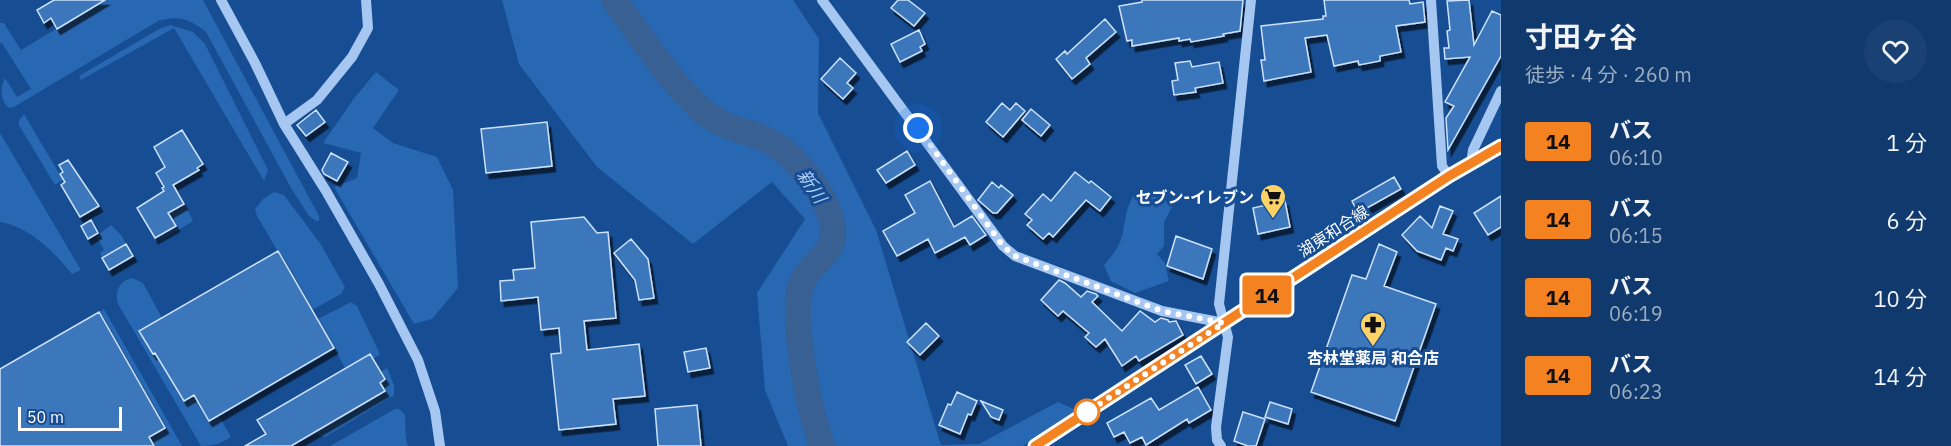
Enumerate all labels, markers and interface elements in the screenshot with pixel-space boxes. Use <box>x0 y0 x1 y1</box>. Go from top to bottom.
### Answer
text: 寸田ヶ谷 <box>1525 18 1637 55</box>
button: heart <box>1864 20 1927 83</box>
text: 徒歩 · 4 分 · 260 m <box>1525 61 1692 88</box>
your location <box>903 113 933 143</box>
text: バス <box>1609 115 1653 144</box>
text: 14 <box>1545 127 1571 155</box>
text: 1 分 <box>1887 128 1927 157</box>
text: 06:10 <box>1609 144 1663 171</box>
water label: 新川 <box>792 165 833 209</box>
supermarket icon: セブン-イレブン <box>1258 182 1288 220</box>
place label: セブン-イレブン <box>1136 187 1254 207</box>
text: バス <box>1609 193 1653 222</box>
street label: 湖東和合線 <box>1294 201 1372 261</box>
text: 14 <box>1545 205 1571 233</box>
text: 6 分 <box>1887 206 1927 235</box>
text: 06:15 <box>1609 222 1663 249</box>
text: バス <box>1609 271 1653 300</box>
line badge: 14 <box>1240 276 1294 314</box>
text: 14 <box>1254 281 1280 309</box>
text: 14 <box>1545 283 1571 311</box>
text: 10 分 <box>1873 284 1927 313</box>
text: 06:19 <box>1609 300 1663 327</box>
pharmacy icon: 杏林堂薬局 和合店 <box>1358 310 1388 348</box>
place label: 杏林堂薬局 和合店 <box>1307 348 1439 368</box>
text: バス <box>1609 349 1653 378</box>
text: 14 <box>1545 361 1571 389</box>
text: 14 分 <box>1873 362 1927 391</box>
text: 06:23 <box>1609 378 1663 405</box>
unlabelled marker <box>1074 399 1100 425</box>
scale bar <box>18 404 122 432</box>
text: 50 m <box>27 407 64 427</box>

